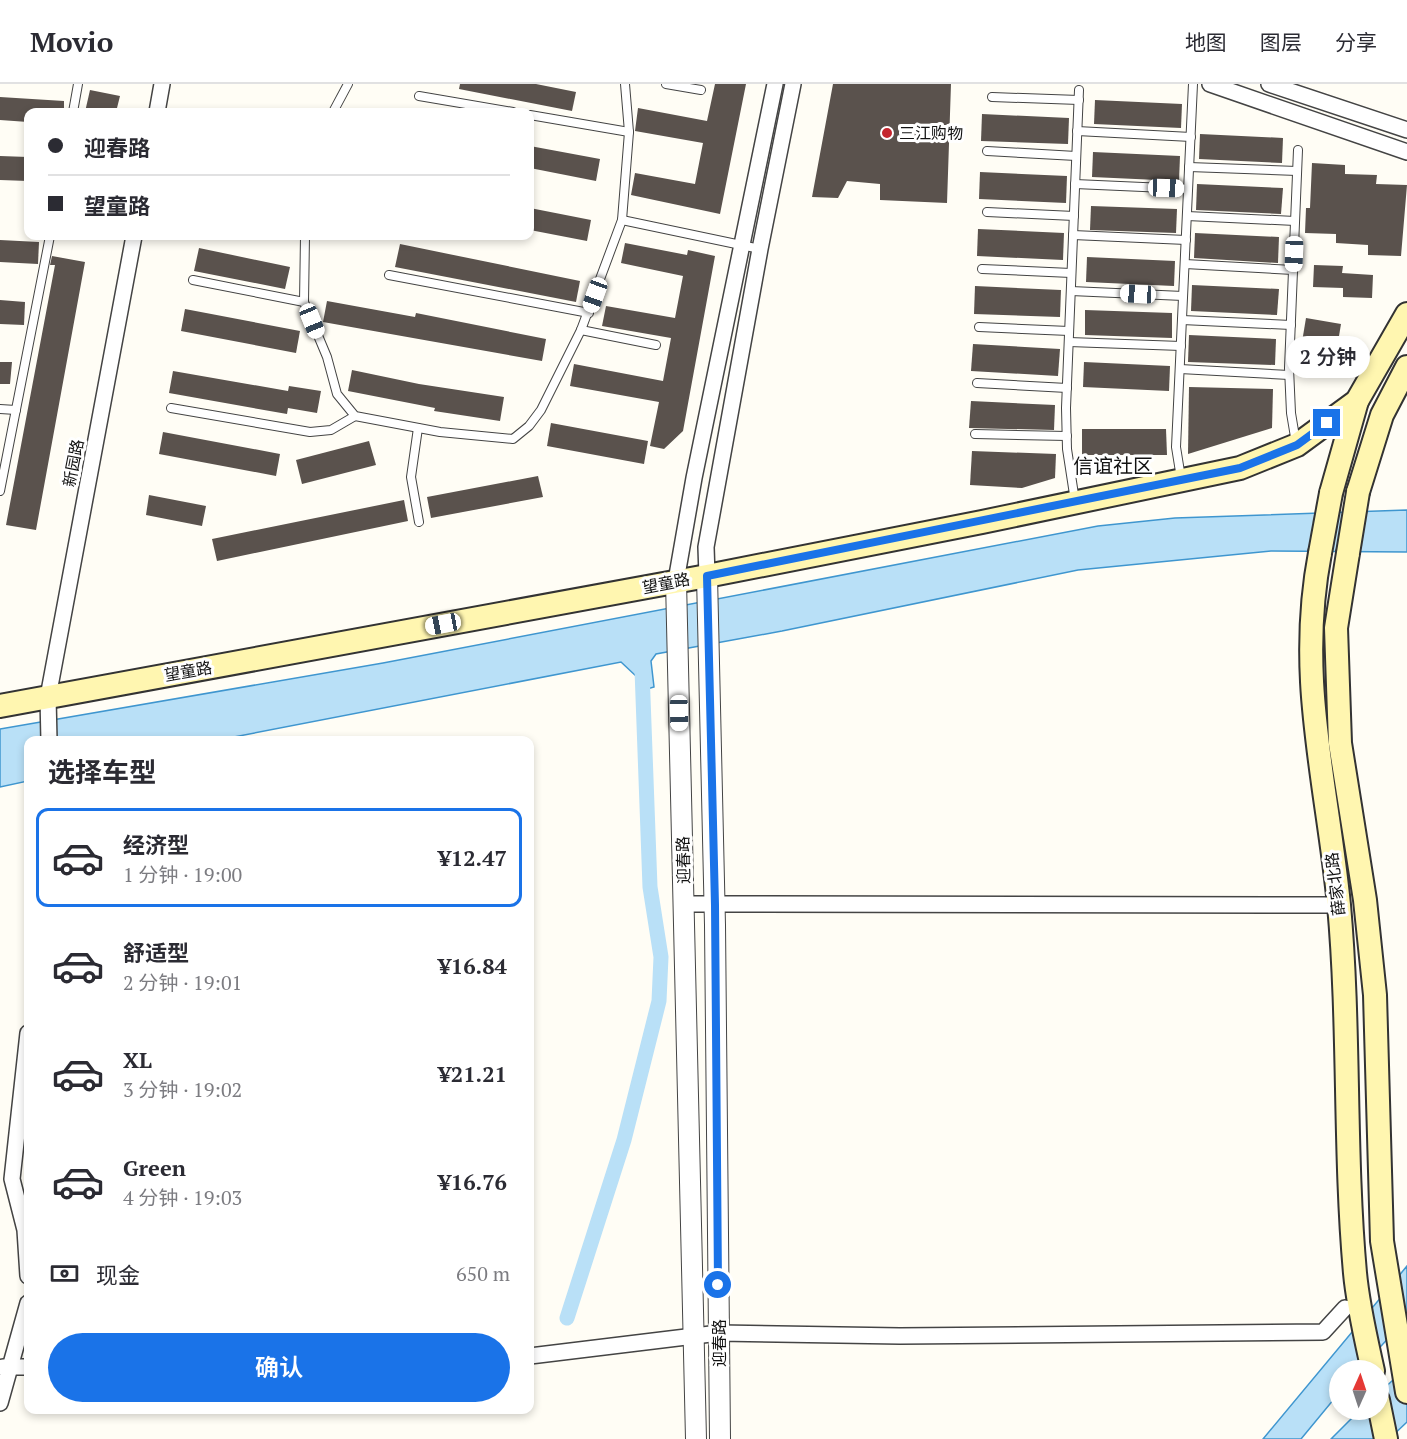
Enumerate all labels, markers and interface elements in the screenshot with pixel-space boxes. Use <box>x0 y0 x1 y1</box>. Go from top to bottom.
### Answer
text: Movio <box>30 23 113 60</box>
text: 地图 <box>1185 28 1227 56</box>
text: 图层 <box>1260 28 1302 56</box>
text: 分享 <box>1335 28 1377 56</box>
place label: 三江购物 <box>899 122 963 144</box>
marker: 三江购物 <box>880 126 894 140</box>
text: 迎春路 <box>84 133 150 162</box>
car <box>1148 178 1184 198</box>
text: 望童路 <box>84 191 150 220</box>
car <box>1284 236 1304 272</box>
car <box>580 275 610 315</box>
car <box>1120 284 1156 304</box>
car <box>297 301 327 341</box>
callout: 2 分钟 <box>1285 336 1369 378</box>
text: 2 分钟 <box>1300 343 1356 370</box>
route end <box>1313 409 1340 436</box>
street label: 新园路 <box>58 437 88 489</box>
district label: 信谊社区 <box>1073 452 1153 479</box>
street label: 望童路 <box>640 568 692 598</box>
car <box>424 612 462 636</box>
street label: 望童路 <box>162 656 214 686</box>
car <box>670 695 688 731</box>
text: 选择车型 <box>48 754 156 790</box>
text: 经济型 <box>123 830 189 859</box>
icon: car <box>51 831 105 885</box>
street label: 迎春路 <box>672 836 694 884</box>
text: ¥12.47 <box>438 843 507 872</box>
street label: 薛家北路 <box>1320 851 1350 917</box>
text: 1 分钟 · 19:00 <box>123 861 242 888</box>
text: 舒适型 <box>123 938 189 967</box>
icon: car <box>51 939 105 993</box>
text: ¥16.84 <box>438 951 507 980</box>
text: 2 分钟 · 19:01 <box>123 969 242 996</box>
text: XL <box>123 1045 152 1074</box>
icon: car <box>51 1047 105 1101</box>
text: ¥21.21 <box>438 1059 507 1088</box>
text: 3 分钟 · 19:02 <box>123 1076 242 1103</box>
text: Green <box>123 1153 186 1182</box>
icon: car <box>51 1155 105 1209</box>
text: ¥16.76 <box>438 1167 507 1196</box>
text: 4 分钟 · 19:03 <box>123 1184 242 1211</box>
icon: cash <box>48 1257 81 1290</box>
text: 现金 <box>96 1260 140 1289</box>
text: 650 m <box>456 1260 510 1287</box>
route start <box>704 1271 731 1298</box>
street label: 迎春路 <box>708 1319 730 1367</box>
button: 确认 <box>48 1333 510 1402</box>
north arrow <box>1329 1360 1389 1420</box>
map controls <box>1329 1360 1389 1420</box>

